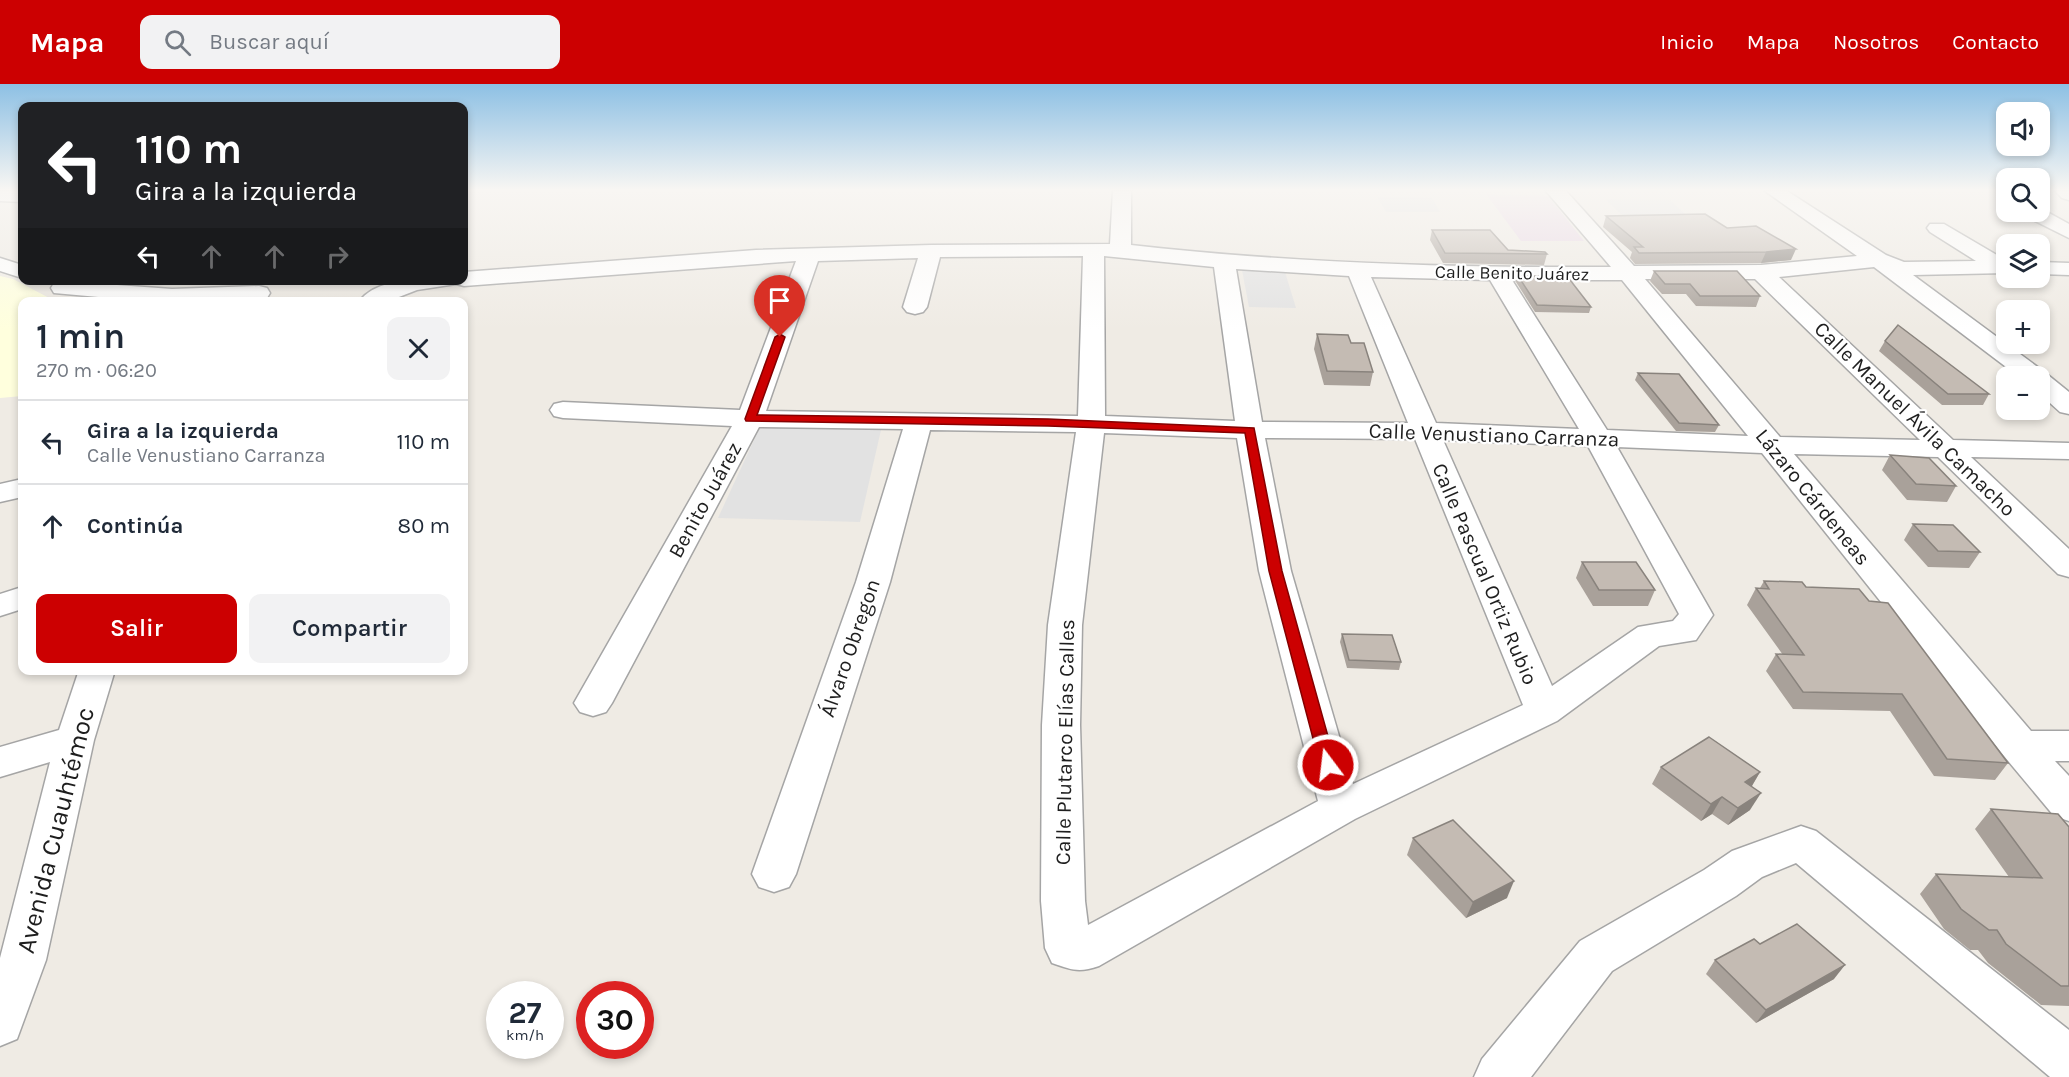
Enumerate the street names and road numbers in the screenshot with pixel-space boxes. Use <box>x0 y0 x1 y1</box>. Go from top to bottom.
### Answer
street label: Calle Benito Juárez <box>1435 261 1589 285</box>
street label: Calle Manuel Ávila Camacho <box>1810 317 2020 521</box>
street label: Calle Venustiano Carranza <box>1368 419 1620 451</box>
street label: Lázaro Cárdeneas <box>1751 424 1875 570</box>
street label: Benito Juárez <box>663 438 747 562</box>
street label: Calle Pascual Ortiz Rubio <box>1427 460 1543 688</box>
street label: Álvaro Obregon <box>815 576 885 720</box>
street label: Calle Plutarco Elías Calles <box>1051 619 1079 865</box>
street label: Avenida Cuauhtémoc <box>10 704 101 956</box>

